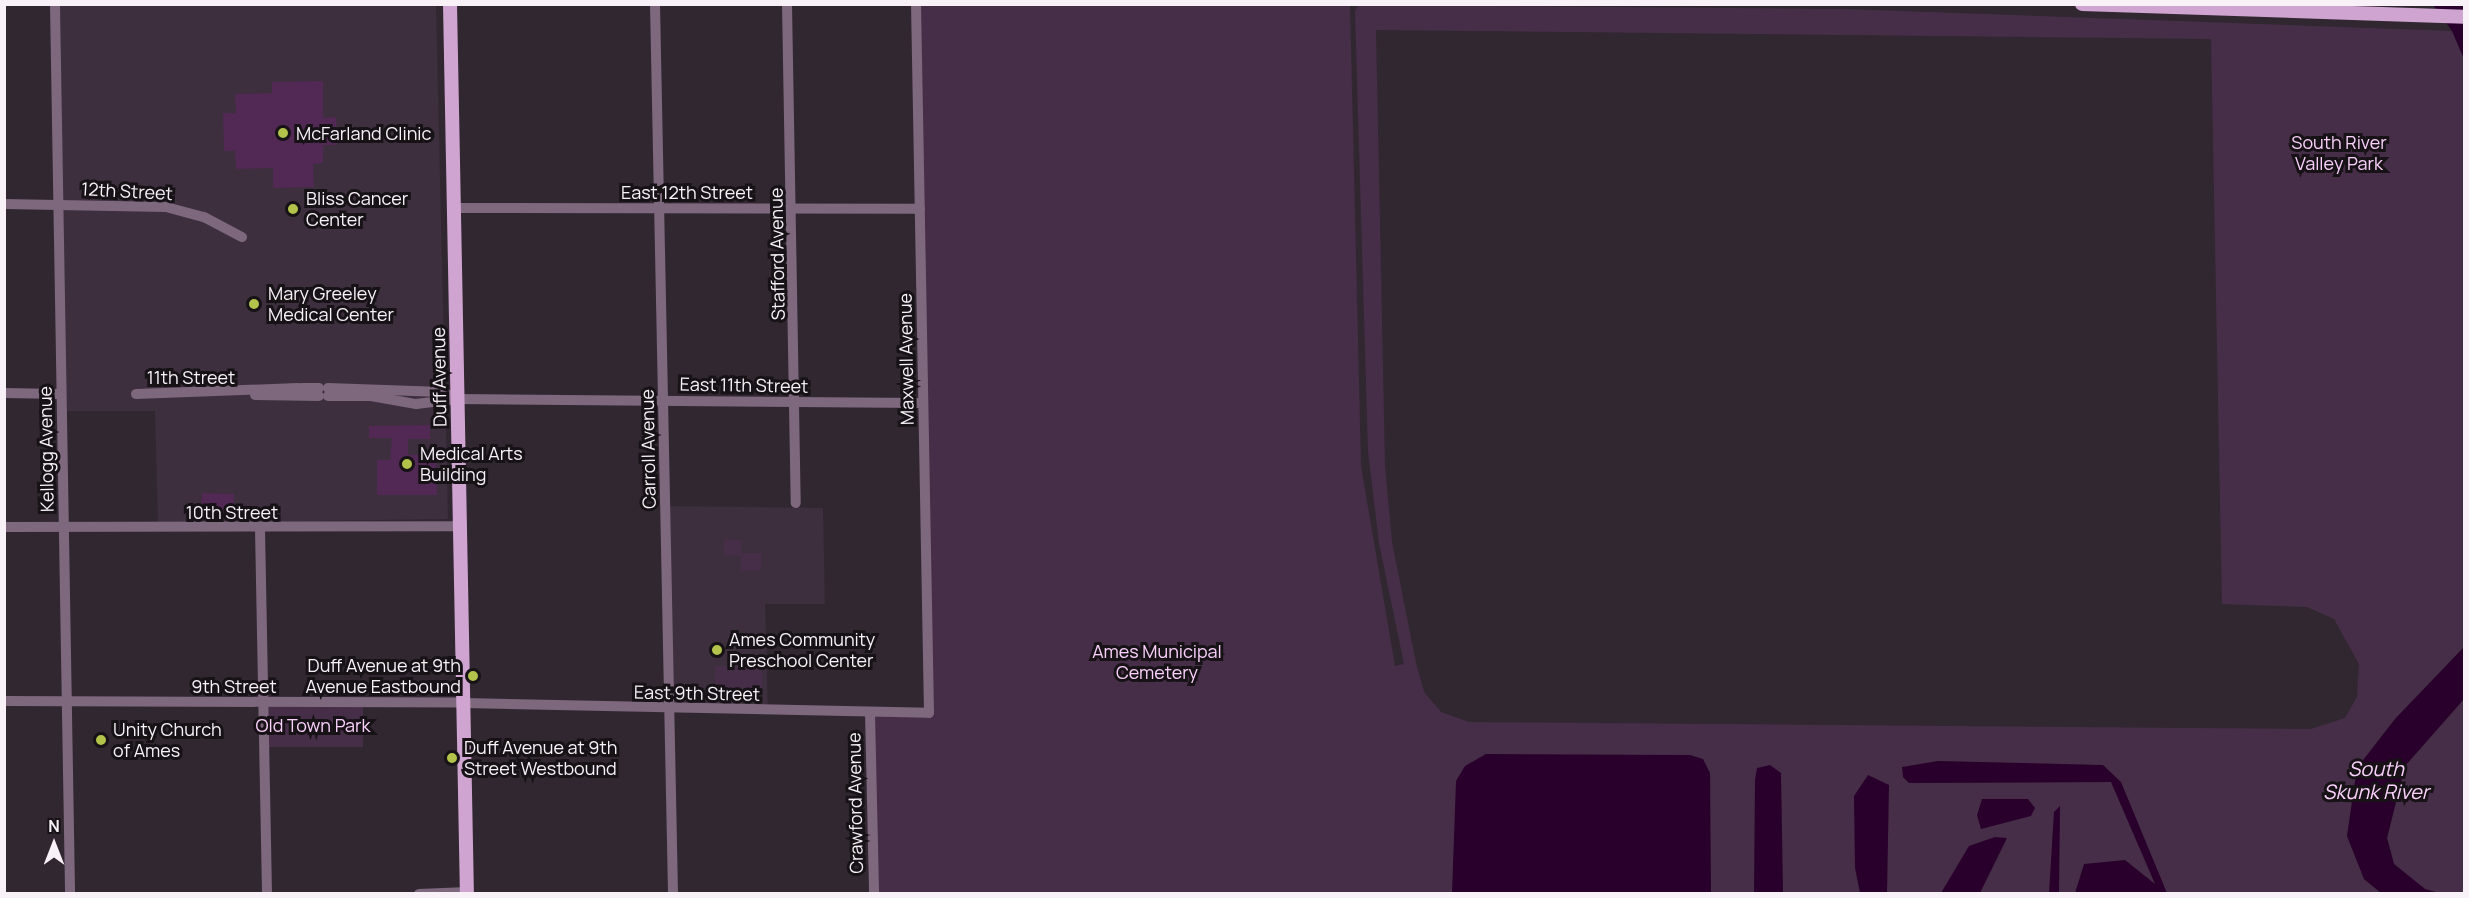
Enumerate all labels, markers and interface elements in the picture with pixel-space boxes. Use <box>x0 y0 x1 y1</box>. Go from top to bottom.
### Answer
place label: McFarland Clinic <box>296 122 432 144</box>
marker: McFarland Clinic <box>274 124 292 142</box>
park label: South River Valley Park <box>2291 132 2387 174</box>
street label: 12th Street <box>81 178 173 204</box>
street label: East 12th Street <box>621 181 753 203</box>
street label: Stafford Avenue <box>765 187 789 321</box>
place label: Bliss Cancer Center <box>306 188 408 230</box>
marker: Bliss Cancer Center <box>284 200 302 218</box>
place label: Mary Greeley Medical Center <box>268 283 394 326</box>
street label: Maxwell Avenue <box>894 293 918 425</box>
marker: Mary Greeley Medical Center <box>245 295 263 313</box>
street label: Duff Avenue <box>427 327 451 427</box>
street label: 11th Street <box>147 366 235 388</box>
street label: East 11th Street <box>679 373 809 397</box>
street label: Kellogg Avenue <box>34 386 58 512</box>
street label: Carroll Avenue <box>636 389 660 509</box>
place label: Medical Arts Building <box>420 443 523 486</box>
marker: Medical Arts Building <box>398 455 416 473</box>
street label: 10th Street <box>186 501 278 523</box>
place label: Ames Community Preschool Center <box>729 629 875 672</box>
park label: Ames Municipal Cemetery <box>1092 641 1222 684</box>
marker: Ames Community Preschool Center <box>710 643 724 657</box>
place label: Duff Avenue at 9th Avenue Eastbound <box>306 655 461 698</box>
marker: Duff Avenue at 9th Avenue Eastbound <box>466 669 480 683</box>
street label: 9th Street <box>191 675 277 697</box>
street label: East 9th Street <box>634 681 760 705</box>
park label: Old Town Park <box>255 714 371 736</box>
place label: Unity Church of Ames <box>113 719 222 762</box>
street label: Crawford Avenue <box>843 732 867 874</box>
marker: Unity Church of Ames <box>94 733 108 747</box>
place label: Duff Avenue at 9th Street Westbound <box>464 737 617 780</box>
marker: Duff Avenue at 9th Street Westbound <box>445 751 459 765</box>
water label: South Skunk River <box>2323 757 2429 804</box>
north arrow <box>24 814 84 874</box>
text: N <box>48 815 60 837</box>

